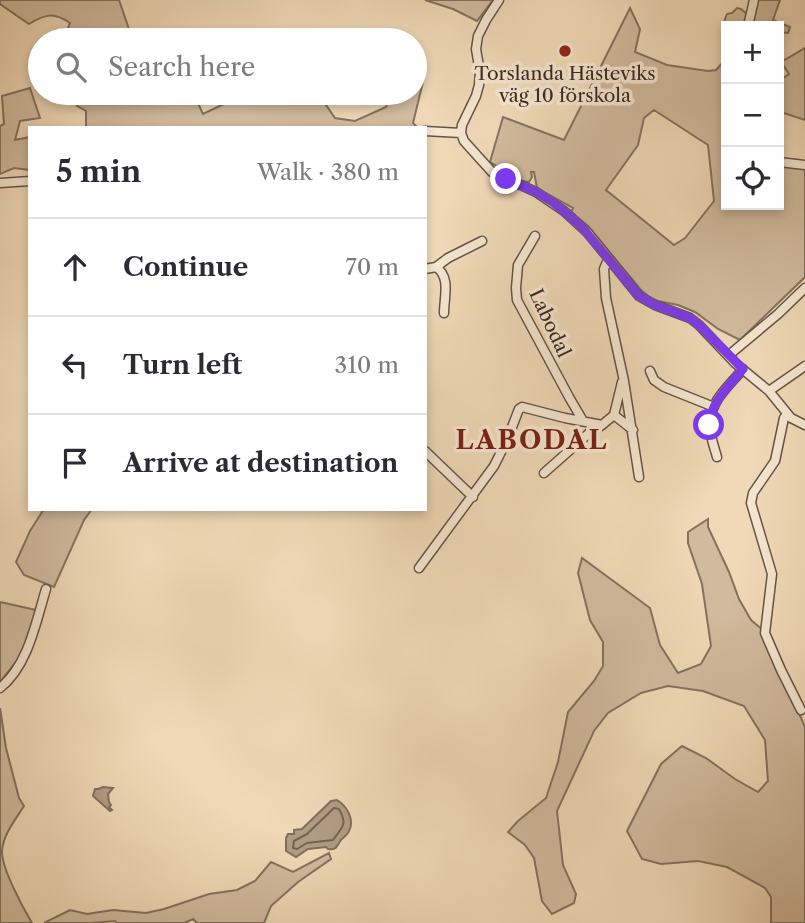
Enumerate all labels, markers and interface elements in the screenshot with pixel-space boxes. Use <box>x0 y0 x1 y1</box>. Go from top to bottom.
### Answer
map controls <box>721 21 784 210</box>
button: + <box>721 21 784 84</box>
search box <box>28 28 427 105</box>
marker: Torslanda Hästeviks väg 10 förskola <box>557 43 573 59</box>
icon: search <box>52 48 90 86</box>
text: Search here <box>108 51 255 83</box>
place label: Torslanda Hästeviks väg 10 förskola <box>475 62 655 107</box>
button: − <box>721 84 784 147</box>
button: locate <box>721 147 784 210</box>
text: 5 min <box>56 153 141 190</box>
text: Walk · 380 m <box>257 158 399 186</box>
route end <box>490 163 521 194</box>
icon: ahead <box>56 248 94 286</box>
text: Continue <box>123 251 248 283</box>
text: 70 m <box>346 253 399 281</box>
street label: Labodal <box>524 285 576 361</box>
icon: left <box>56 346 94 384</box>
text: Turn left <box>123 349 242 381</box>
text: 310 m <box>335 351 399 379</box>
route start <box>693 409 724 440</box>
district label: LABODAL <box>455 424 609 456</box>
icon: arrive <box>56 444 94 482</box>
text: Arrive at destination <box>123 447 398 479</box>

